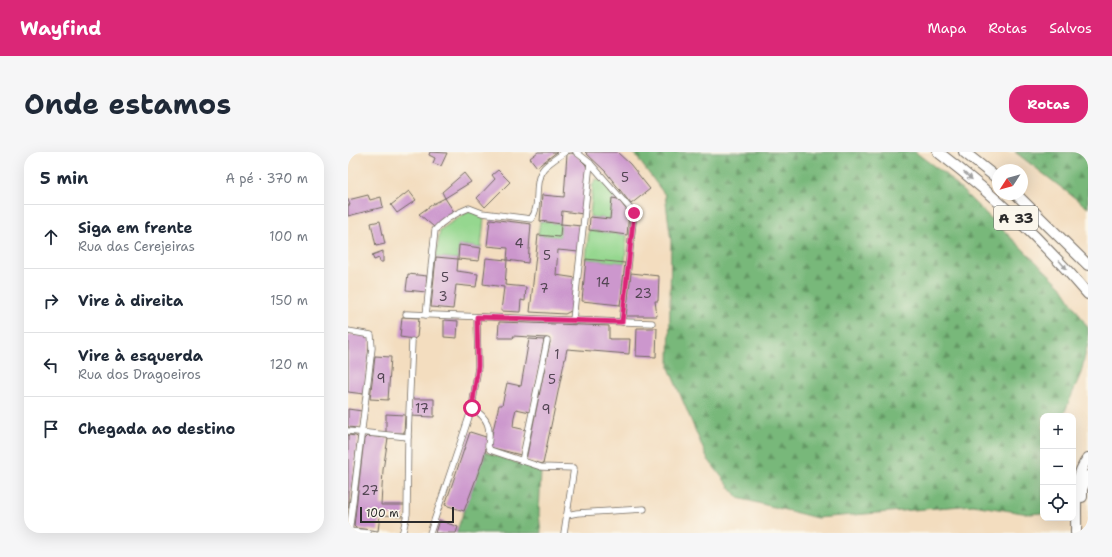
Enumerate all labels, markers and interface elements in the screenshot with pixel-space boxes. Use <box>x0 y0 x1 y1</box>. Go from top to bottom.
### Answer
text: Wayfind <box>20 16 101 41</box>
text: Mapa <box>927 19 966 37</box>
text: Rotas <box>988 19 1027 37</box>
text: Salvos <box>1049 19 1092 37</box>
text: Onde estamos <box>24 85 231 123</box>
button: Rotas <box>1009 85 1088 123</box>
north arrow <box>992 164 1028 200</box>
text: 5 min <box>40 167 88 189</box>
house number: 5 <box>621 169 629 186</box>
text: A pé · 370 m <box>225 170 308 187</box>
one-way arrow <box>963 172 974 181</box>
route end <box>625 204 643 222</box>
road number: A 33 <box>994 206 1038 230</box>
text: Siga em frente <box>78 218 193 238</box>
icon: ahead <box>40 226 62 248</box>
text: 100 m <box>269 228 308 245</box>
house number: 4 <box>514 235 524 252</box>
text: Rua das Cerejeiras <box>78 238 195 255</box>
house number: 5 <box>543 247 551 264</box>
one-way arrow <box>1059 260 1068 270</box>
house number: 5 <box>441 269 449 286</box>
house number: 14 <box>596 274 610 291</box>
house number: 7 <box>539 280 549 297</box>
house number: 23 <box>634 285 652 302</box>
house number: 3 <box>438 288 448 305</box>
icon: right <box>40 290 62 312</box>
text: Vire à direita <box>78 291 183 311</box>
text: 150 m <box>270 292 308 309</box>
text: Vire à esquerda <box>78 346 203 366</box>
house number: 1 <box>554 346 560 363</box>
icon: left <box>40 354 62 376</box>
text: 120 m <box>270 356 308 373</box>
text: Rua dos Dragoeiros <box>78 366 201 383</box>
house number: 9 <box>376 370 386 387</box>
house number: 5 <box>548 371 556 388</box>
route start <box>463 399 481 417</box>
house number: 17 <box>415 400 429 417</box>
house number: 9 <box>541 401 551 418</box>
map controls <box>1040 413 1076 521</box>
button: + <box>1040 413 1076 449</box>
icon: arrive <box>40 418 62 440</box>
text: Chegada ao destino <box>78 419 235 439</box>
button: − <box>1040 449 1076 485</box>
house number: 27 <box>361 482 379 499</box>
button: locate <box>1040 485 1076 521</box>
scale bar <box>360 505 454 524</box>
text: 100 m <box>366 506 399 521</box>

